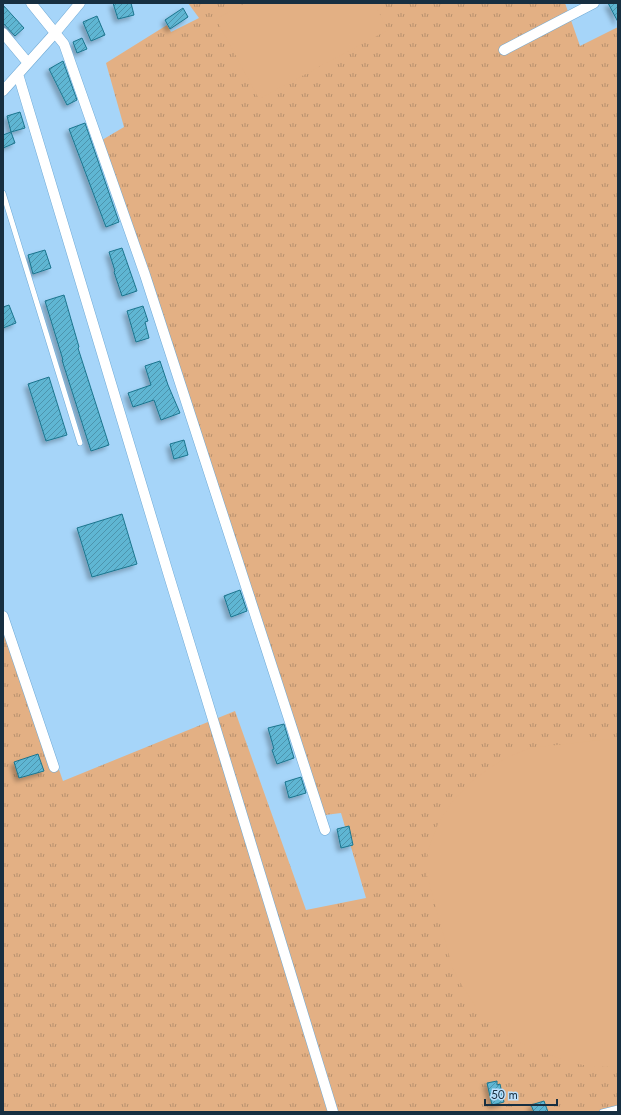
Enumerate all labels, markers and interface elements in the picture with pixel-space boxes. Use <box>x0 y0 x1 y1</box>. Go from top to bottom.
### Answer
scale bar <box>485 1081 557 1107</box>
text: 50 m <box>491 1086 518 1104</box>

